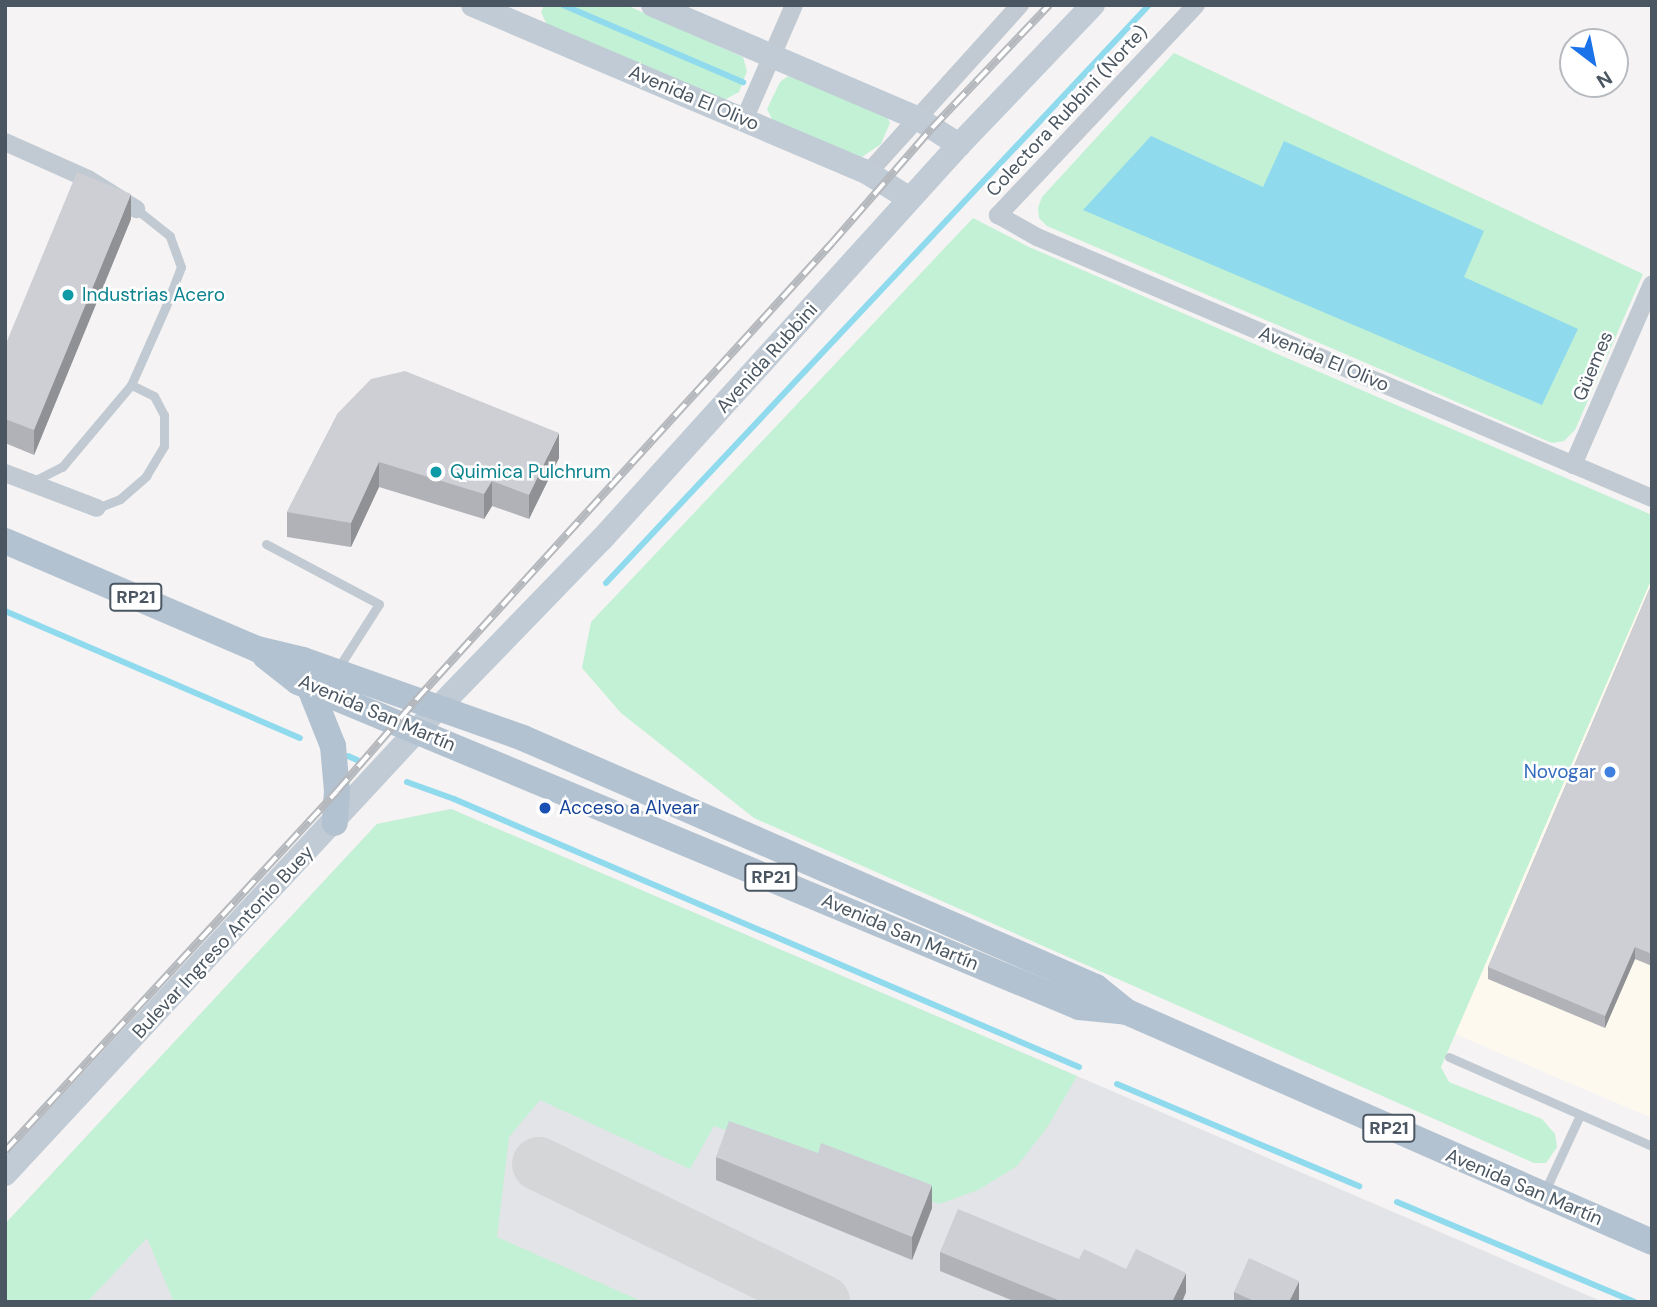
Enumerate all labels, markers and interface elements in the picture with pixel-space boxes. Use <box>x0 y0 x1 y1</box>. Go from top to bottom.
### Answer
street label: Colectora Rubbini (Norte) <box>982 21 1152 201</box>
north arrow <box>1559 28 1629 98</box>
street label: Avenida El Olivo <box>626 60 762 136</box>
text: N <box>1592 65 1617 94</box>
place label: Industrias Acero <box>82 284 225 306</box>
marker: Industrias Acero <box>60 287 76 303</box>
street label: Avenida Rubbini <box>711 298 823 418</box>
street label: Avenida El Olivo <box>1256 321 1392 397</box>
street label: Güemes <box>1568 328 1618 404</box>
place label: Quimica Pulchrum <box>450 461 611 483</box>
marker: Quimica Pulchrum <box>428 464 444 480</box>
road number: RP21 <box>108 582 164 612</box>
street label: Avenida San Martín <box>295 670 459 756</box>
place label: Novogar <box>1524 761 1596 783</box>
marker: Novogar <box>1602 764 1618 780</box>
place label: Acceso a Alvear <box>559 797 699 819</box>
marker: Acceso a Alvear <box>537 800 553 816</box>
street label: Bulevar Ingreso Antonio Buey <box>128 841 318 1043</box>
road number: RP21 <box>743 862 799 892</box>
street label: Avenida San Martín <box>818 889 982 975</box>
road number: RP21 <box>1361 1114 1417 1142</box>
street label: Avenida San Martín <box>1442 1144 1606 1230</box>

